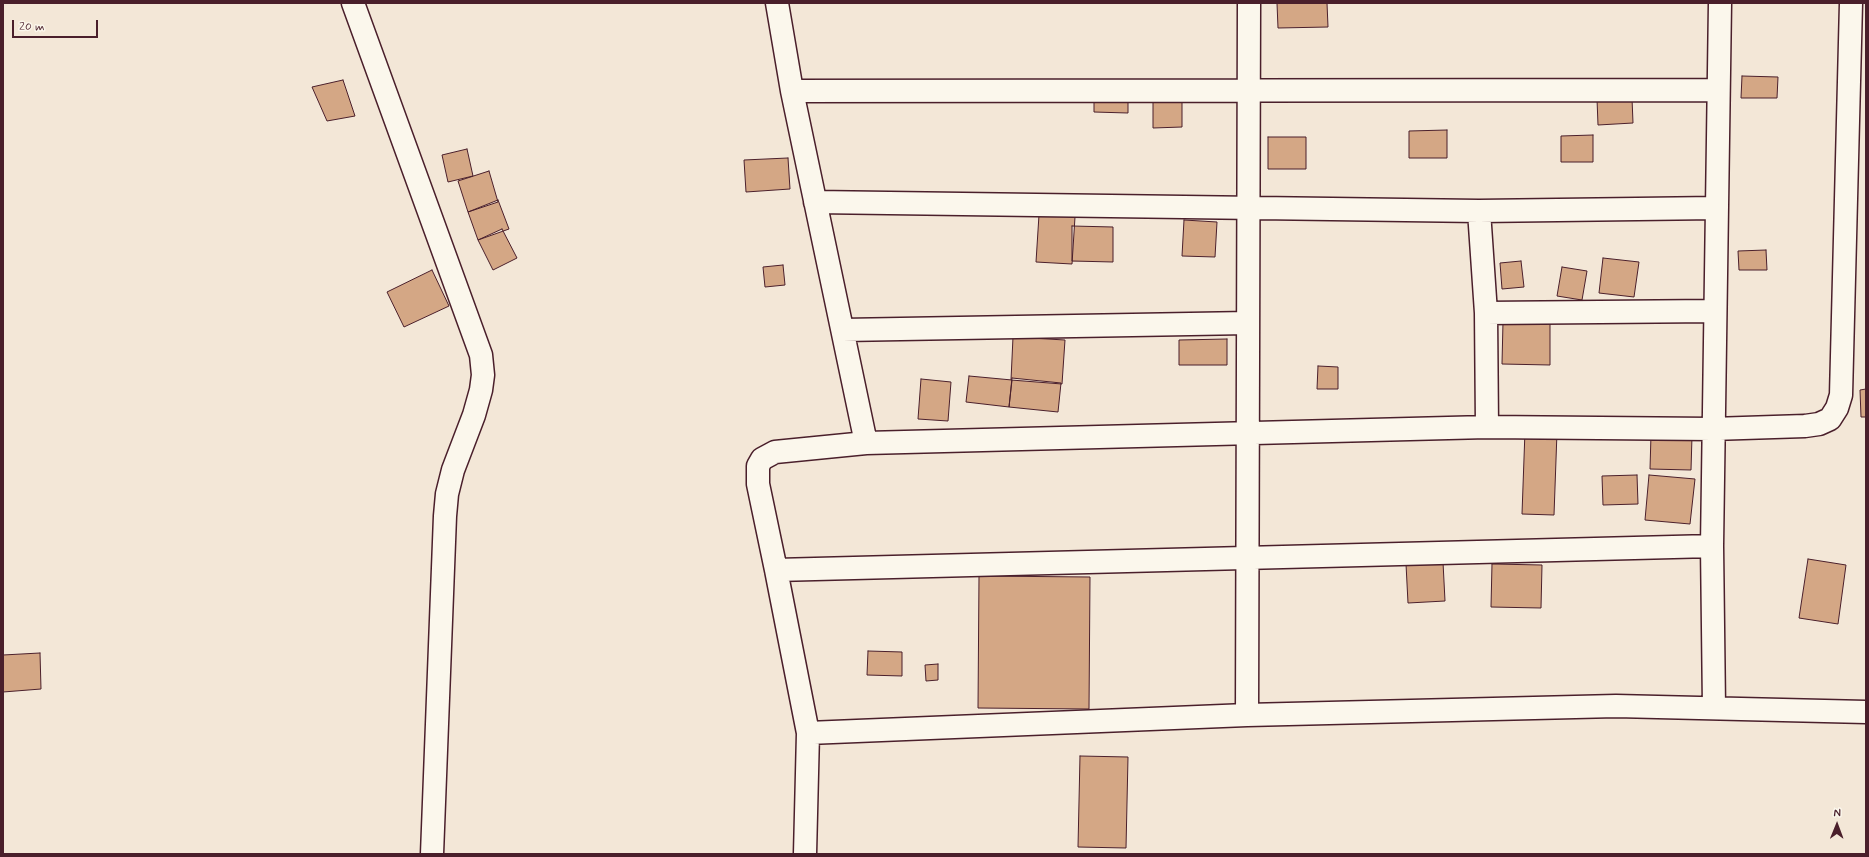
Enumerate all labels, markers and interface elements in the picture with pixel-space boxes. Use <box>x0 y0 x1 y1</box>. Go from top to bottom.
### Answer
scale bar <box>14 12 100 38</box>
text: 20 m <box>19 19 45 35</box>
north arrow <box>1817 805 1857 845</box>
text: N <box>1833 806 1841 820</box>

